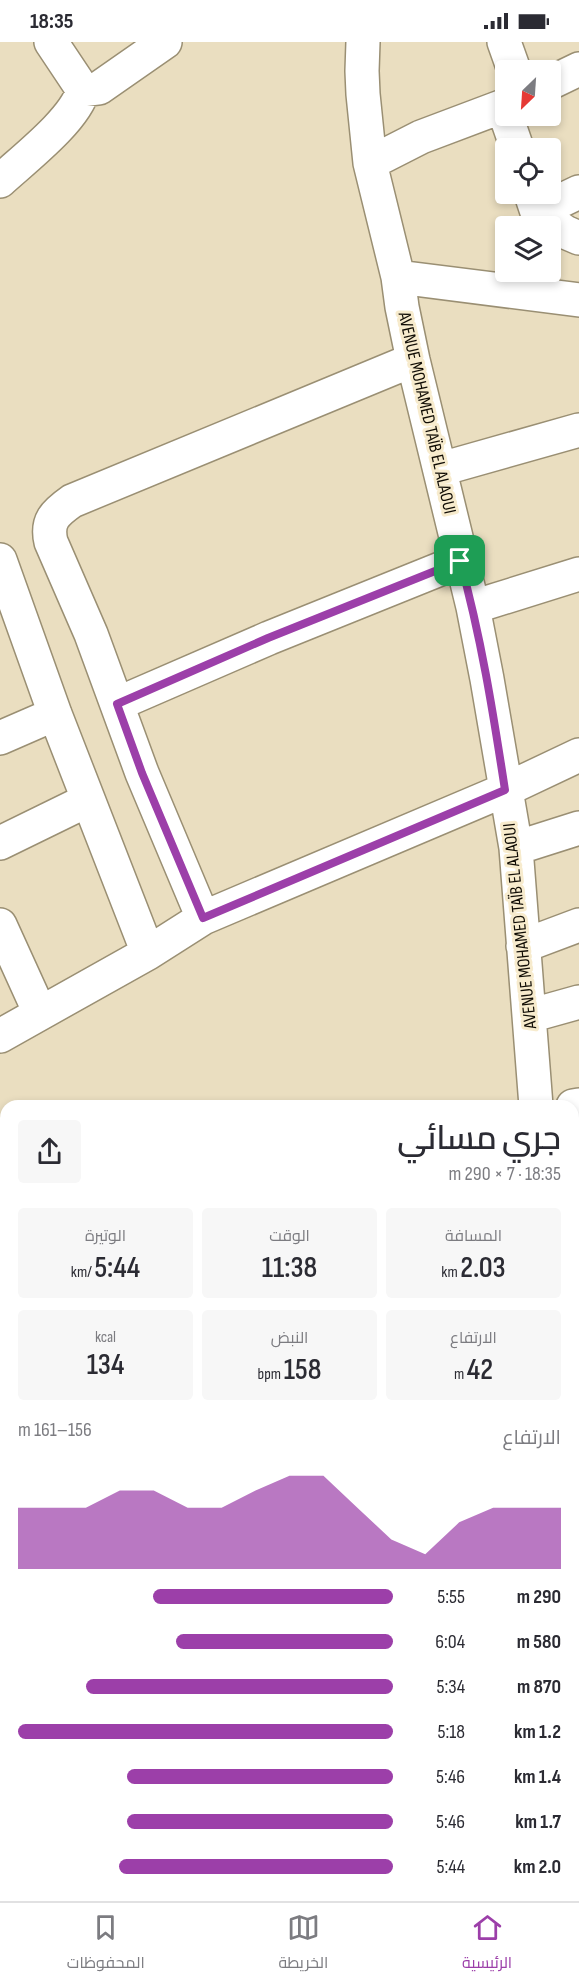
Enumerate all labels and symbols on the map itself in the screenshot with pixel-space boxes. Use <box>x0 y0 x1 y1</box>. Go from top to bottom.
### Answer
north arrow <box>495 60 561 126</box>
street label: AVENUE MOHAMED TAÏB EL ALAOUI <box>393 309 460 516</box>
pin <box>434 535 485 586</box>
street label: AVENUE MOHAMED TAÏB EL ALAOUI <box>499 822 541 1031</box>

